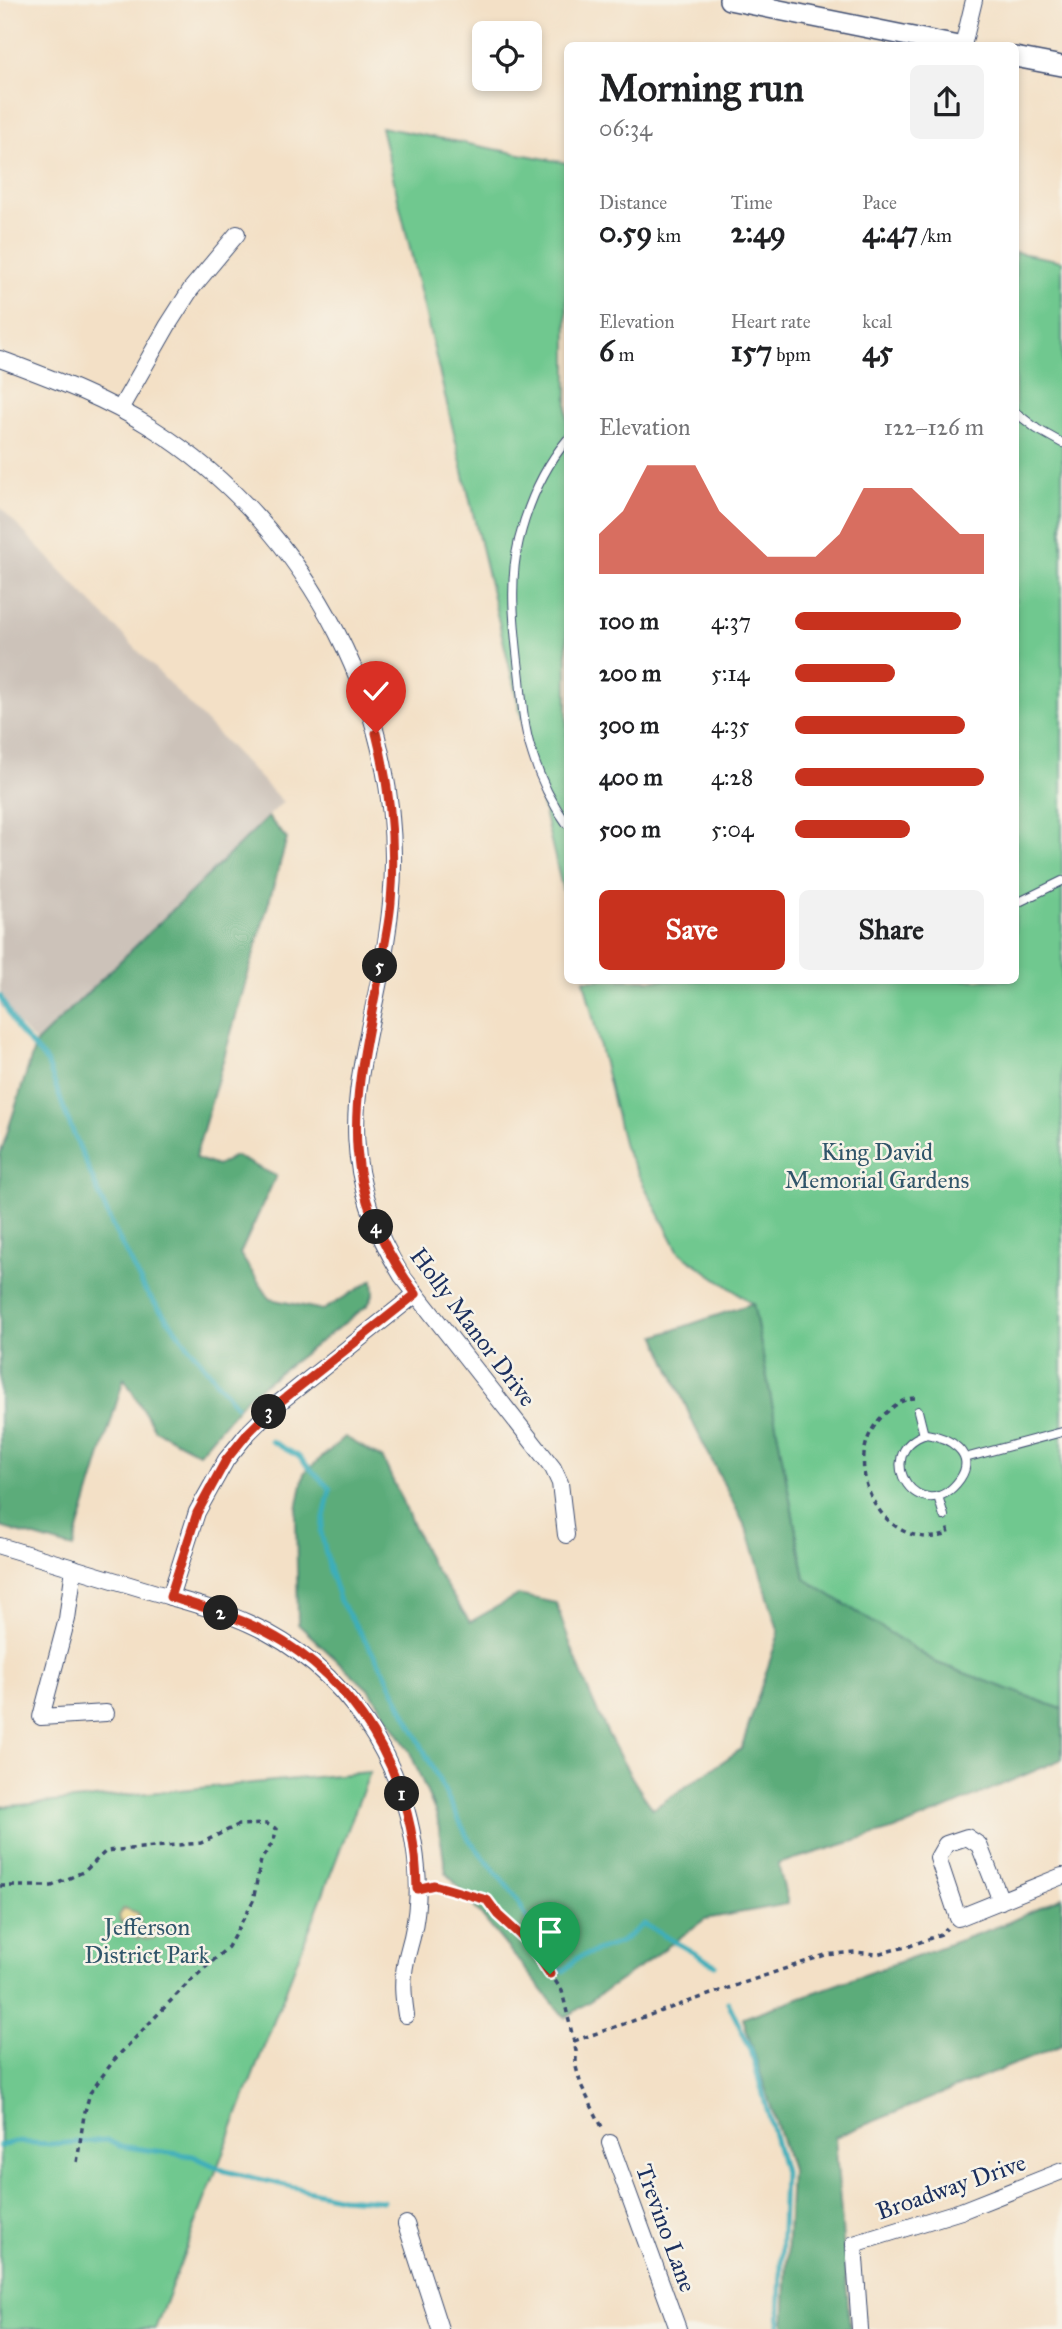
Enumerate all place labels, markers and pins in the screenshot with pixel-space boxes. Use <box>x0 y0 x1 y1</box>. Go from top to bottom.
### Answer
pin <box>346 661 406 733</box>
pin: 5 <box>362 948 398 984</box>
pin: 4 <box>358 1210 394 1244</box>
pin: 3 <box>252 1394 286 1430</box>
pin: 2 <box>204 1596 238 1630</box>
pin: 1 <box>384 1776 420 1812</box>
pin <box>520 1902 580 1974</box>

